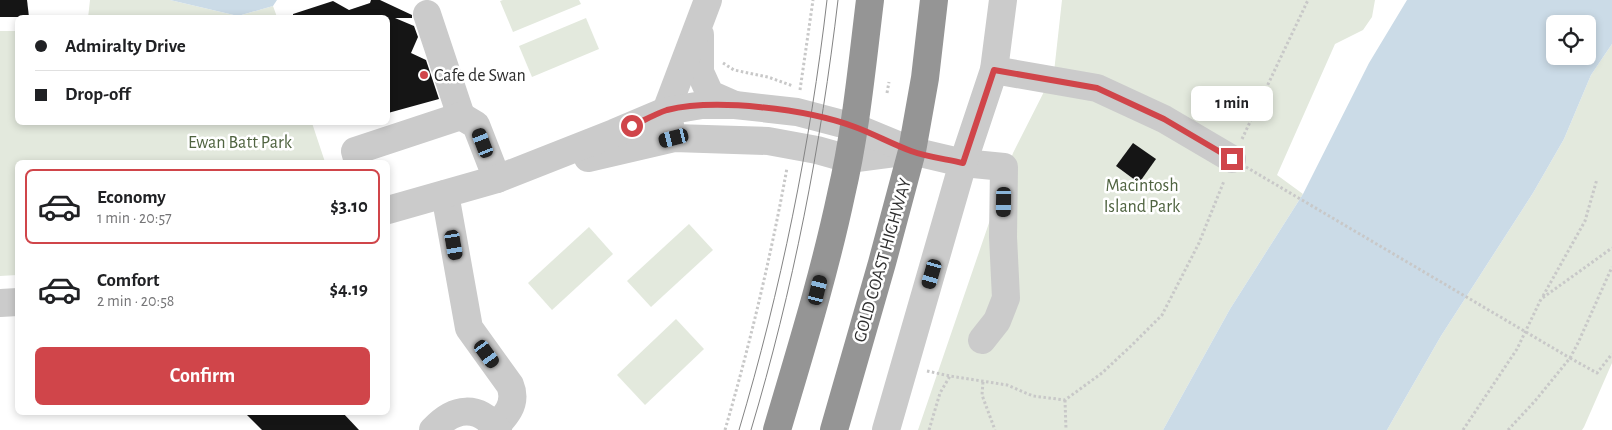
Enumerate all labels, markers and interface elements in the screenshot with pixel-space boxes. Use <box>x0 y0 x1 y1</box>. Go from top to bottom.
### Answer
map controls <box>1546 15 1596 65</box>
button: locate <box>1546 15 1596 65</box>
text: Admiralty Drive <box>65 37 186 56</box>
place label: Cafe de Swan <box>434 67 526 85</box>
marker: Cafe de Swan <box>418 69 430 81</box>
text: Drop-off <box>65 85 130 104</box>
callout: 1 min <box>1191 86 1273 122</box>
text: 1 min <box>1215 95 1249 111</box>
route start <box>621 115 643 137</box>
car <box>470 126 495 160</box>
car <box>657 127 690 149</box>
park label: Ewan Batt Park <box>188 134 293 152</box>
route end <box>1221 148 1243 170</box>
street label: GOLD COAST HIGHWAY <box>851 176 915 344</box>
park label: Macintosh Island Park <box>1104 177 1181 216</box>
icon: car <box>37 184 82 229</box>
car <box>996 187 1011 217</box>
text: Economy <box>97 188 166 207</box>
text: $3.10 <box>330 197 368 216</box>
text: 1 min · 20:57 <box>97 210 172 226</box>
car <box>444 229 463 261</box>
car <box>920 258 943 290</box>
icon: car <box>37 267 82 312</box>
text: Comfort <box>97 271 159 290</box>
car <box>807 274 828 306</box>
text: $4.19 <box>330 280 368 299</box>
text: 2 min · 20:58 <box>97 293 174 309</box>
car <box>472 337 501 371</box>
button: Confirm <box>35 347 370 405</box>

